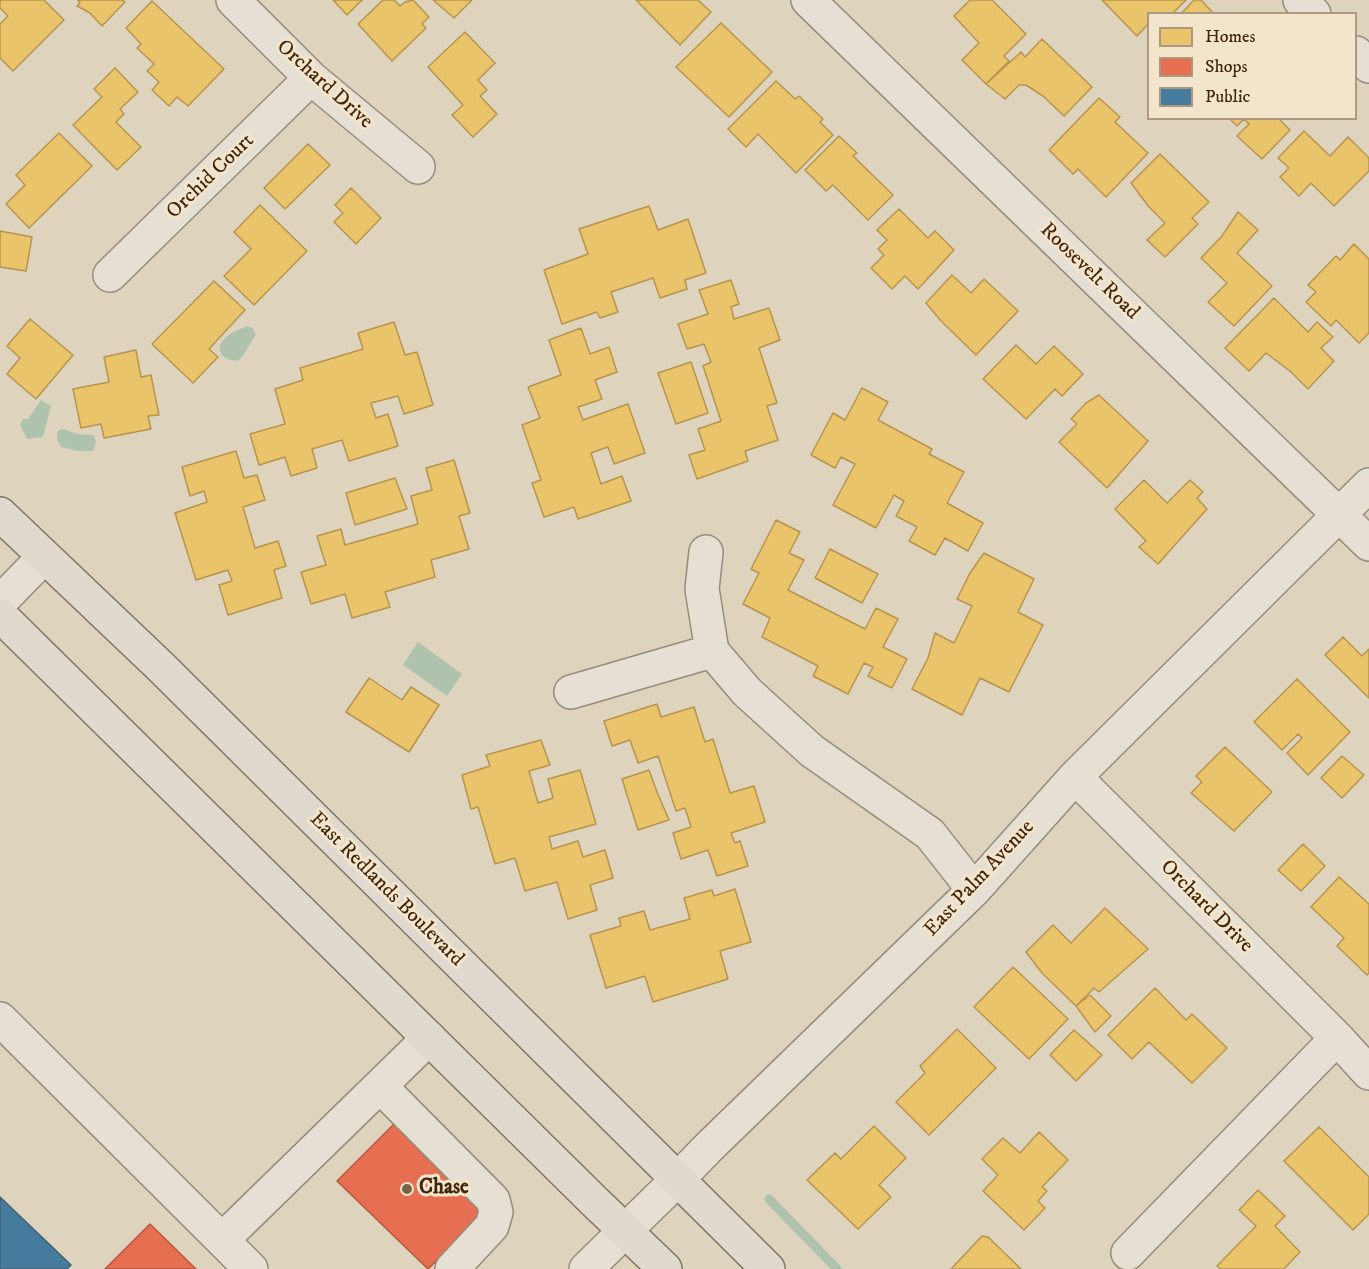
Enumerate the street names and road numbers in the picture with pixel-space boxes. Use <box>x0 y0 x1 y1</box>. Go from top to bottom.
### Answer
street label: Orchard Drive <box>271 35 377 135</box>
street label: Orchid Court <box>162 129 260 225</box>
street label: Roosevelt Road <box>1034 218 1144 326</box>
street label: East Redlands Boulevard <box>303 807 469 973</box>
street label: East Palm Avenue <box>920 815 1040 943</box>
street label: Orchard Drive <box>1154 855 1258 959</box>

